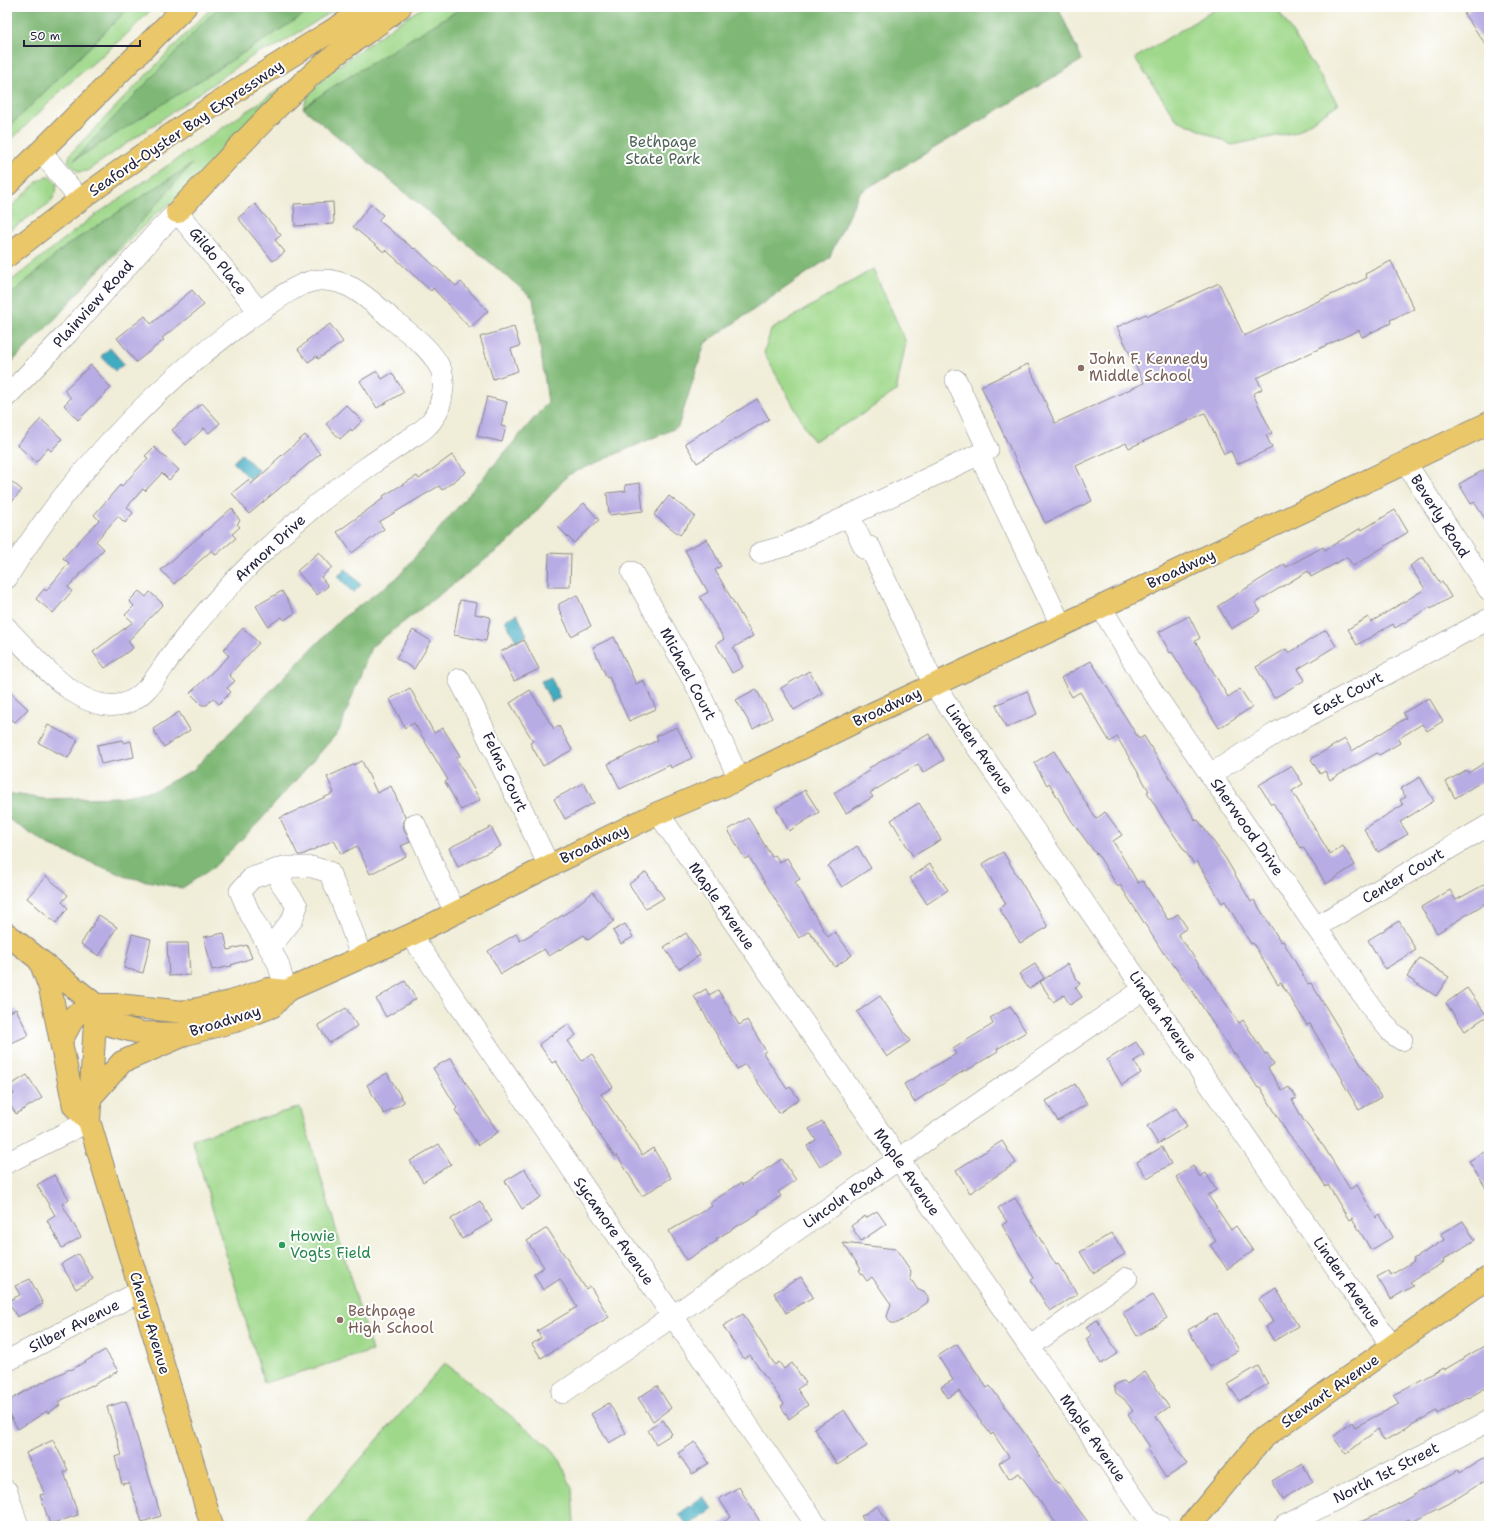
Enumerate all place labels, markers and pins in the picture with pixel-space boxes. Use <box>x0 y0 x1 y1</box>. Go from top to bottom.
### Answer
place label: John F. Kennedy Middle School <box>1089 349 1208 386</box>
marker: John F. Kennedy Middle School <box>1076 363 1086 373</box>
place label: Howie Vogts Field <box>290 1226 371 1263</box>
marker: Howie Vogts Field <box>277 1240 287 1250</box>
place label: Bethpage High School <box>348 1301 434 1338</box>
marker: Bethpage High School <box>335 1315 345 1325</box>

